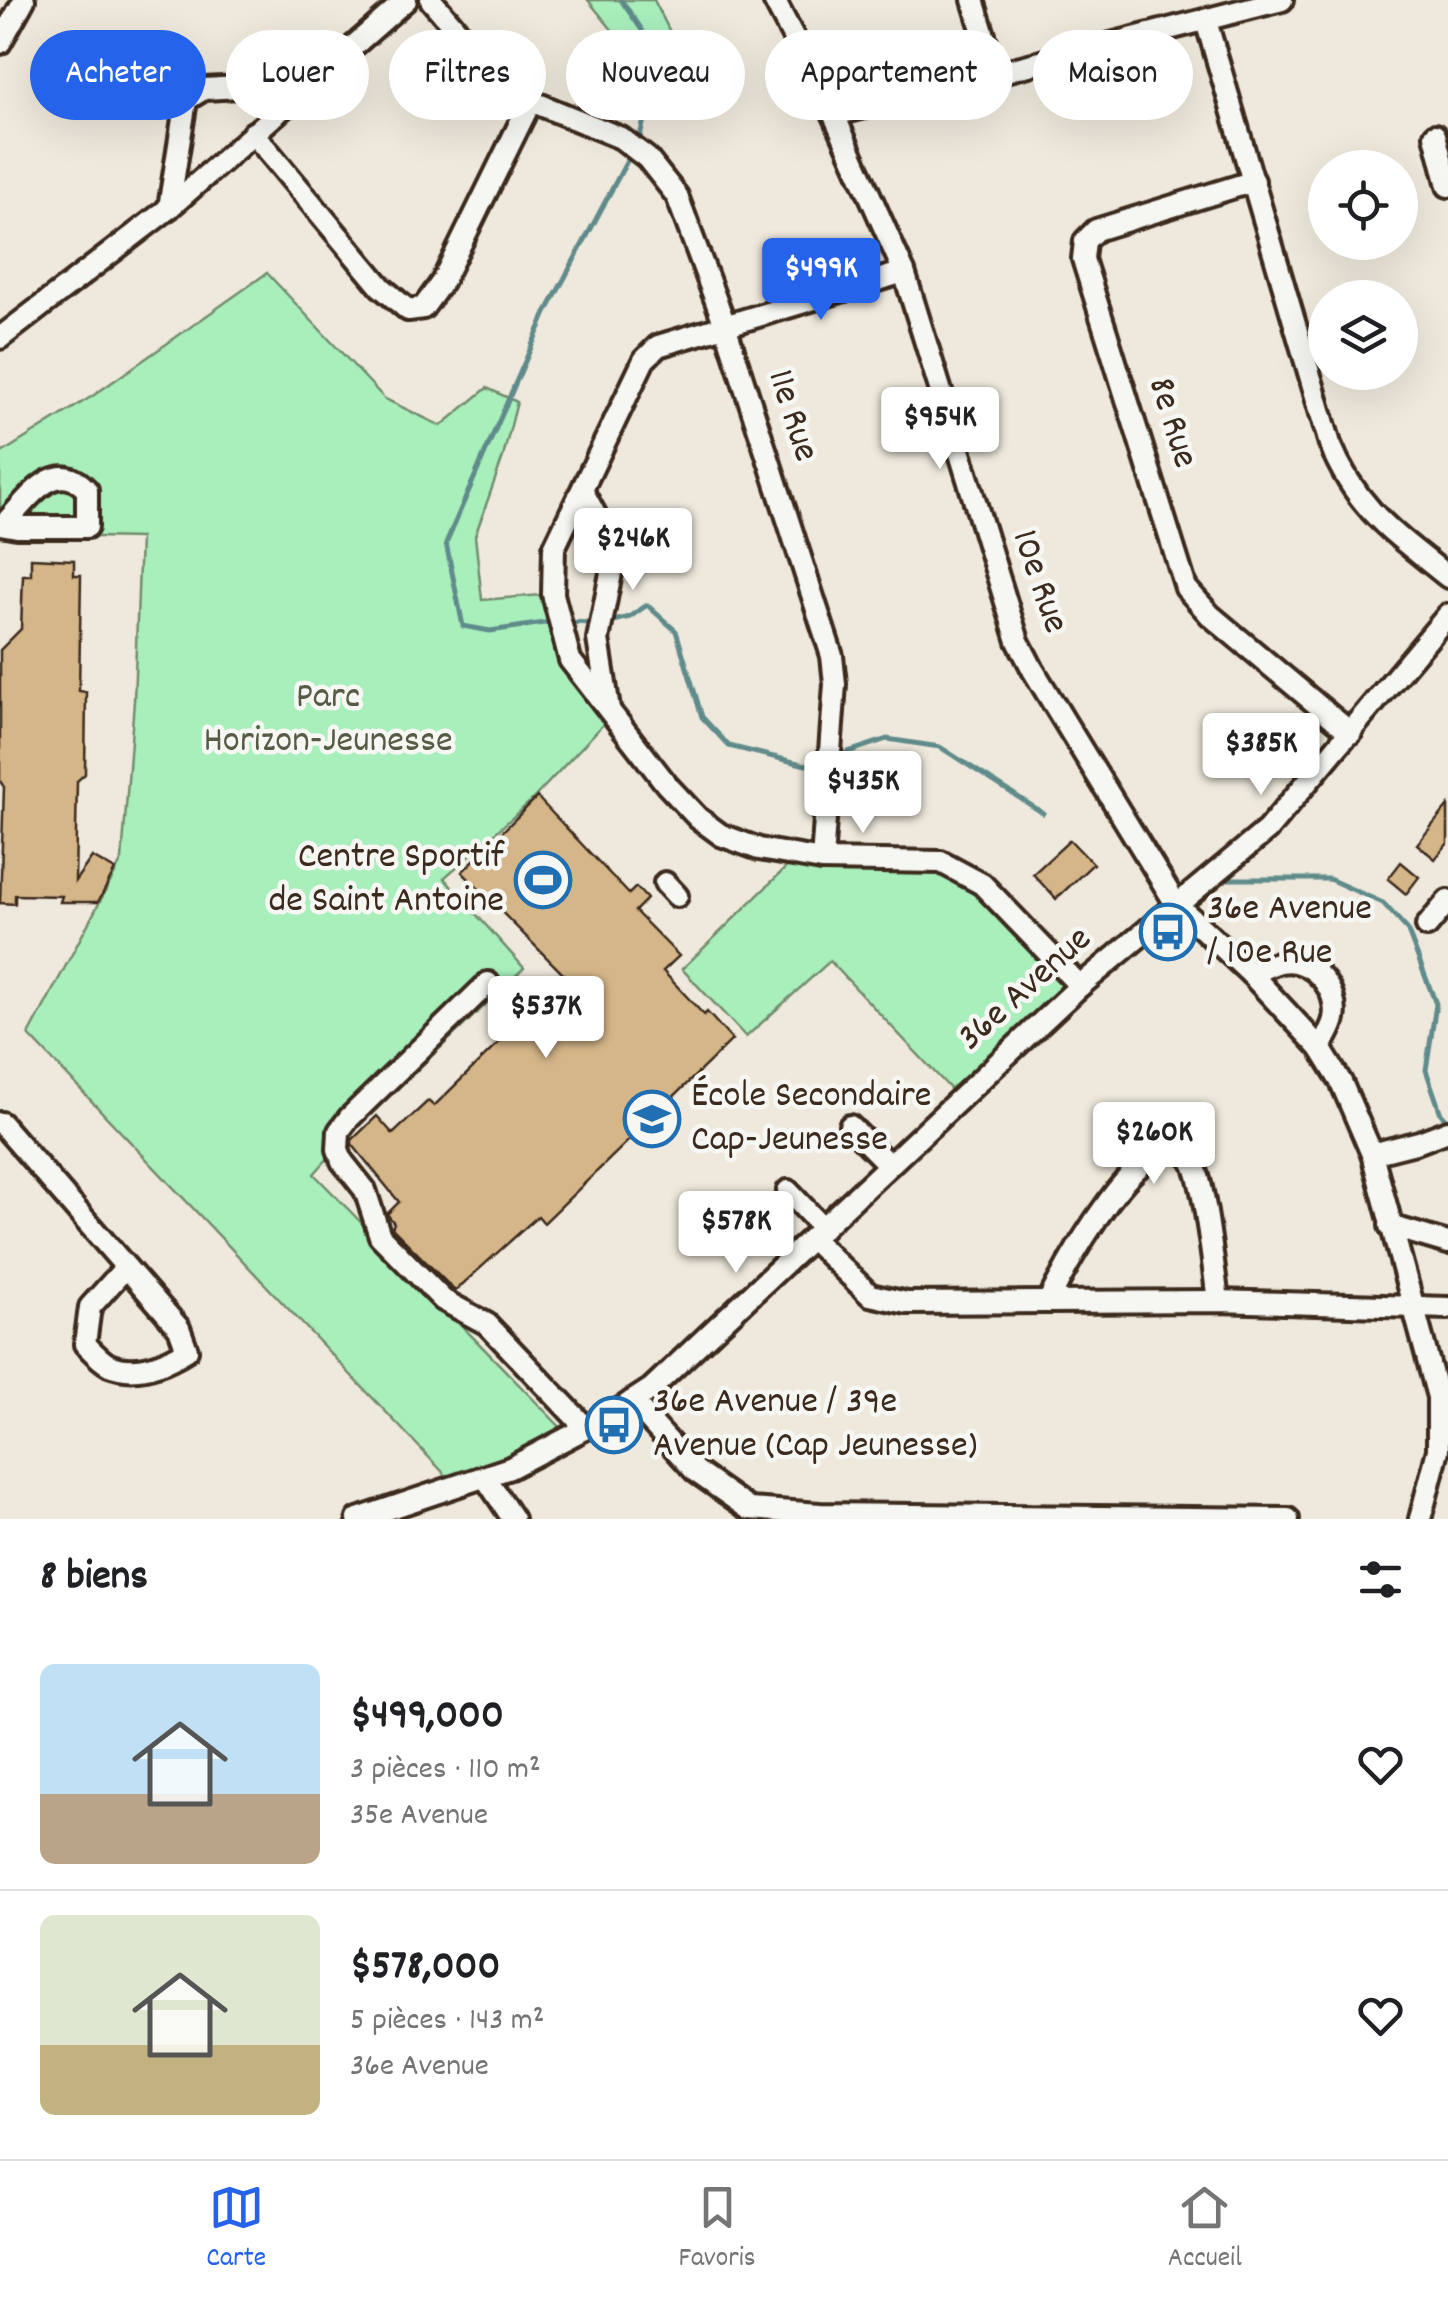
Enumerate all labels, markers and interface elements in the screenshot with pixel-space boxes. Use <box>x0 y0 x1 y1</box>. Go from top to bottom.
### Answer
chip: Acheter <box>30 30 206 120</box>
chip: Louer <box>226 30 369 120</box>
chip: Filtres <box>389 30 546 120</box>
chip: Nouveau <box>566 30 745 120</box>
chip: Appartement <box>765 30 1013 120</box>
chip: Maison <box>1033 30 1193 120</box>
map controls <box>1308 150 1418 390</box>
button: locate <box>1308 150 1418 260</box>
pin: $499K <box>751 238 891 323</box>
text: $499K <box>784 247 858 293</box>
button: layers <box>1308 280 1418 390</box>
street label: 11e Rue <box>750 363 832 469</box>
street label: 8e Rue <box>1131 371 1211 475</box>
pin: $954K <box>870 387 1010 472</box>
text: $954K <box>903 396 977 442</box>
pin: $246K <box>563 508 703 593</box>
text: $246K <box>596 517 670 563</box>
street label: 10e Rue <box>995 523 1081 641</box>
park label: Parc Horizon-Jeunesse <box>203 671 453 770</box>
pin: $385K <box>1191 713 1331 798</box>
text: $385K <box>1225 722 1297 768</box>
pin: $435K <box>793 751 933 836</box>
text: $435K <box>826 760 900 806</box>
place label: Centre Sportif de Saint Antoine <box>268 831 506 930</box>
sports icon: Centre Sportif de Saint Antoine <box>513 850 573 910</box>
place label: 36e Avenue / 10e Rue <box>1207 883 1372 982</box>
bus stop icon: 36e Avenue / 10e Rue <box>1138 902 1198 962</box>
street label: 36e Avenue <box>946 914 1106 1066</box>
pin: $537K <box>476 976 616 1061</box>
text: $537K <box>510 985 582 1031</box>
place label: École Secondaire Cap-Jeunesse <box>691 1070 932 1169</box>
school or university icon: École Secondaire Cap-Jeunesse <box>622 1089 682 1149</box>
pin: $260K <box>1084 1102 1224 1187</box>
text: $260K <box>1115 1111 1193 1157</box>
pin: $578K <box>666 1191 806 1276</box>
text: $578K <box>701 1200 771 1246</box>
place label: 36e Avenue / 39e Avenue (Cap Jeunesse) <box>653 1376 977 1475</box>
bus stop icon: 36e Avenue / 39e Avenue (Cap Jeunesse) <box>584 1395 644 1455</box>
text: 8 biens <box>40 1549 148 1609</box>
icon: filters <box>1353 1552 1408 1607</box>
text: $499,000 <box>350 1688 504 1748</box>
icon: home <box>120 1704 240 1824</box>
icon: heart <box>1353 1737 1408 1792</box>
text: 3 pièces · 110 m² <box>350 1748 541 1794</box>
text: 35e Avenue <box>350 1794 488 1840</box>
text: $578,000 <box>350 1939 500 1999</box>
icon: home <box>120 1955 240 2075</box>
icon: heart <box>1353 1988 1408 2043</box>
text: 5 pièces · 143 m² <box>350 1999 544 2045</box>
text: 36e Avenue <box>350 2045 489 2091</box>
tab: Carte <box>206 2180 266 2280</box>
tab: Favoris <box>678 2180 756 2280</box>
tab: Accueil <box>1168 2180 1242 2280</box>

